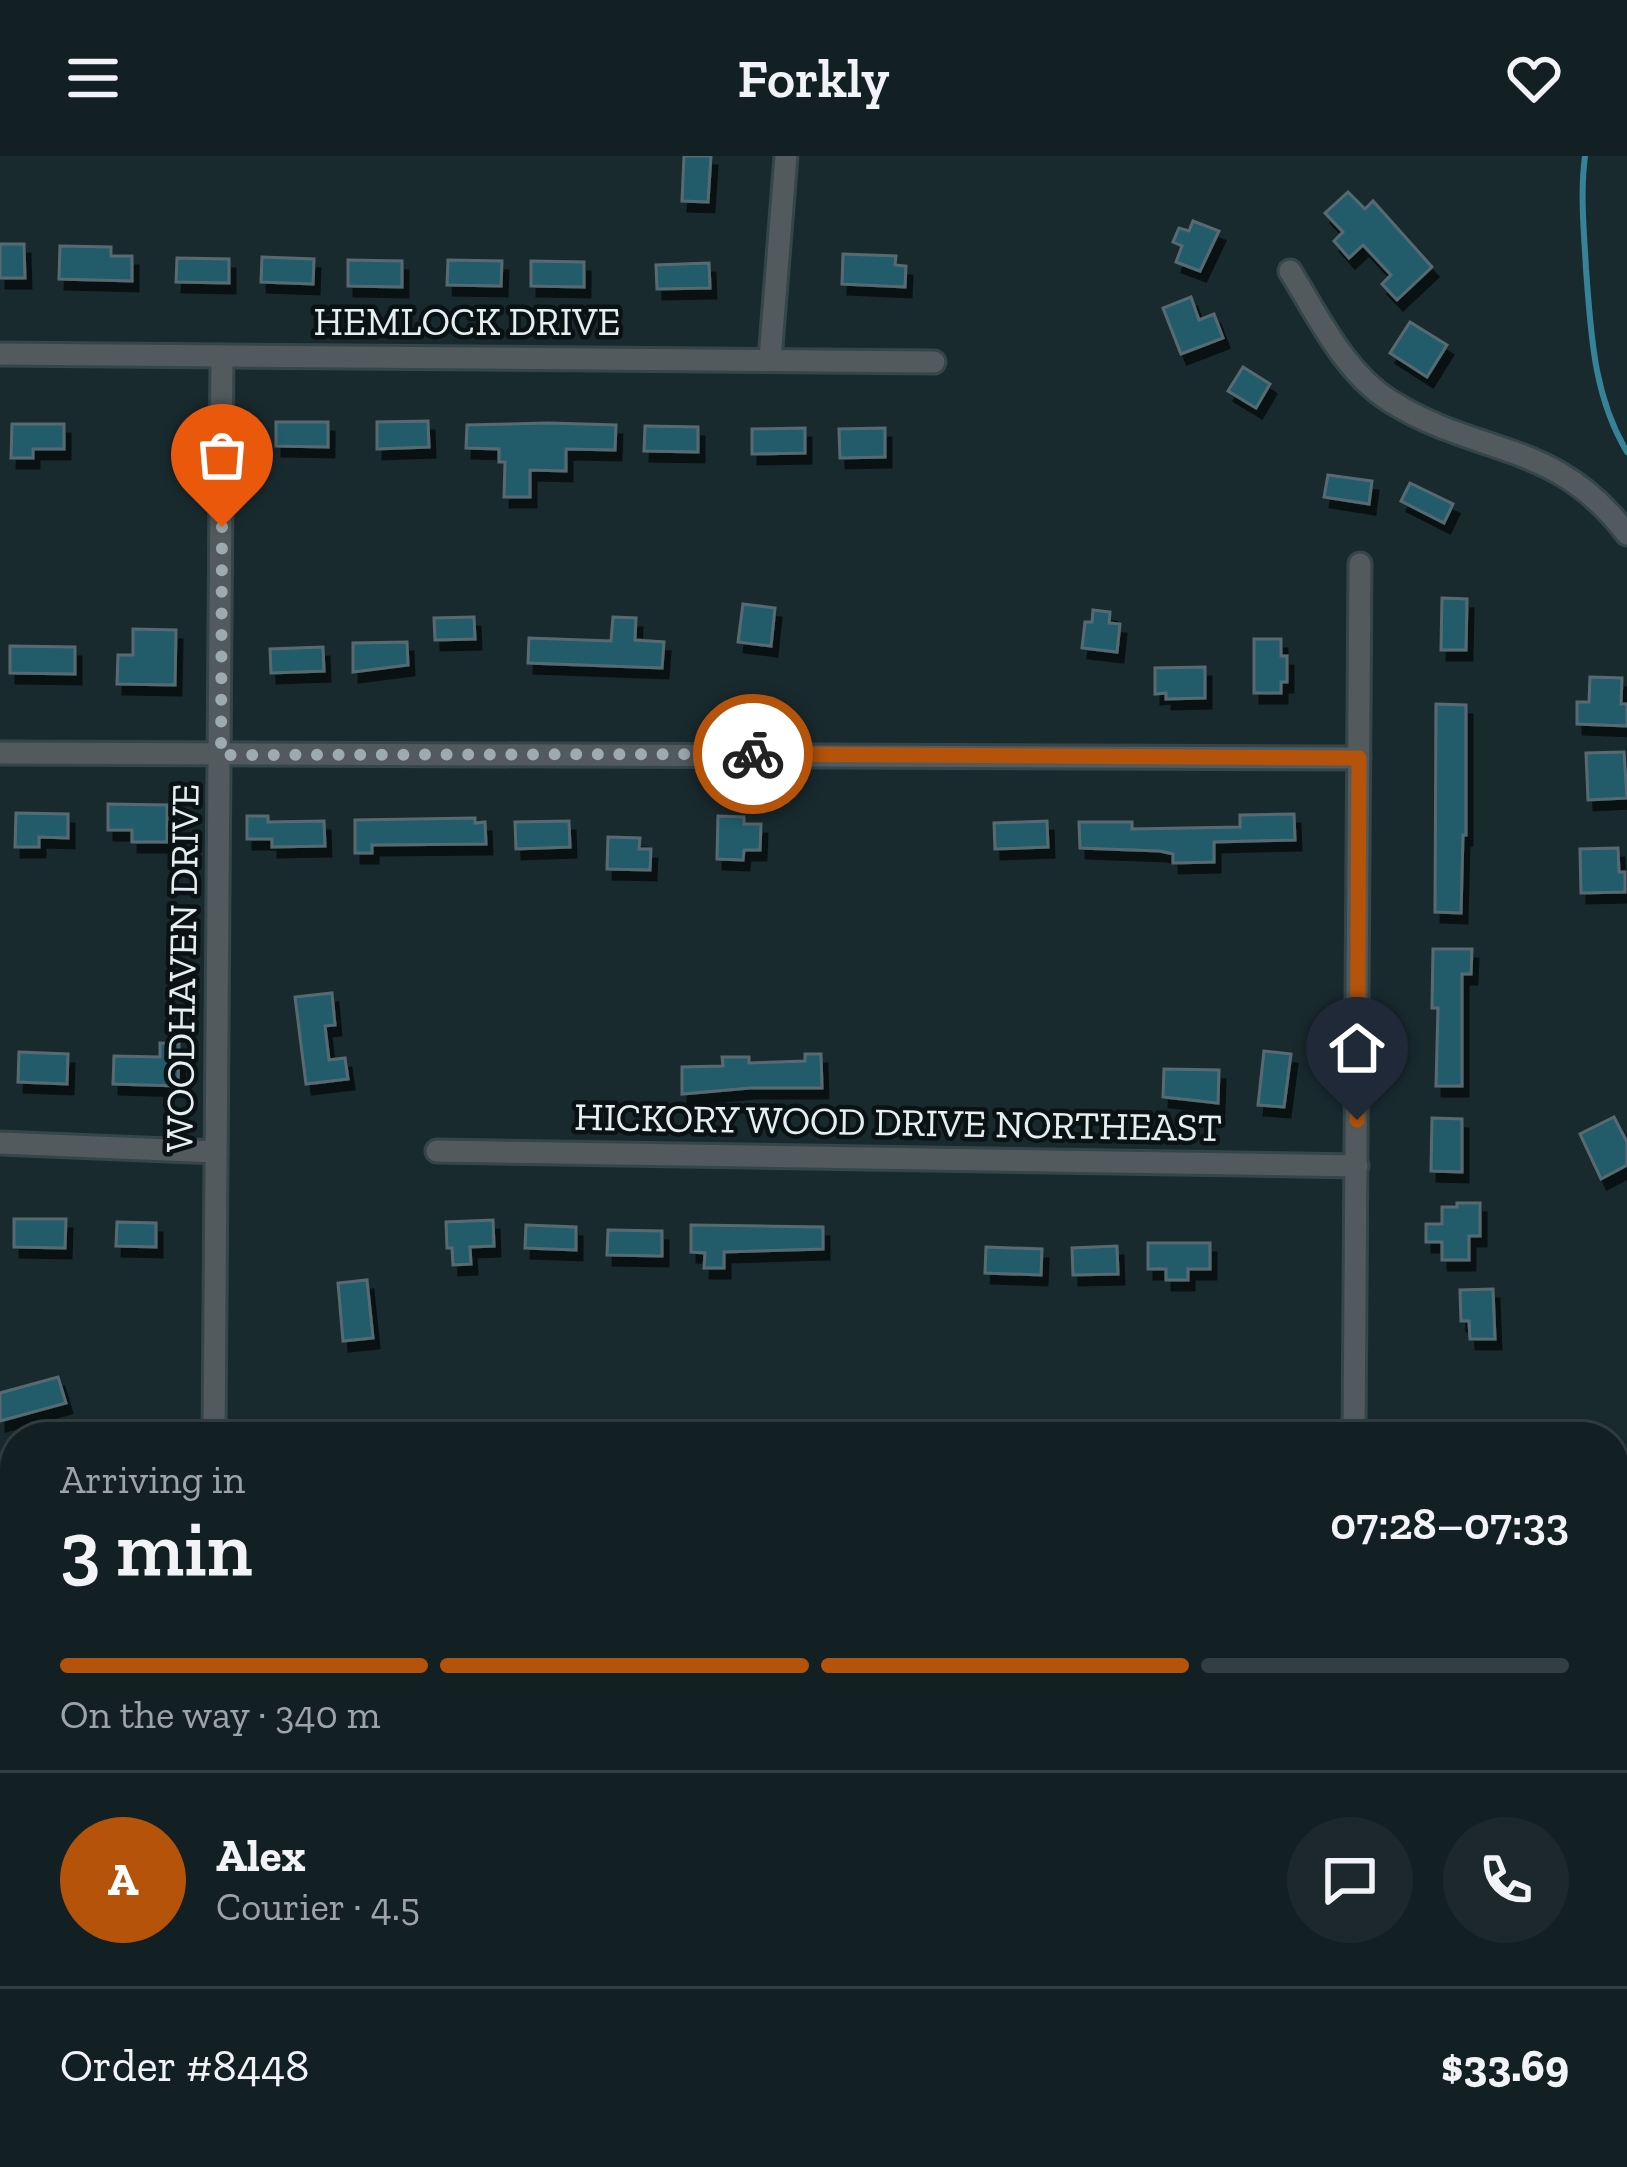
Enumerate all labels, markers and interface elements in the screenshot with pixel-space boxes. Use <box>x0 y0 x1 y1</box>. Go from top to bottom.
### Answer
icon: menu <box>60 45 126 111</box>
icon: heart <box>1501 45 1567 111</box>
text: Forkly <box>737 46 890 111</box>
street label: HEMLOCK DRIVE <box>314 298 620 345</box>
pin <box>171 404 273 527</box>
icon: bag <box>189 422 255 488</box>
courier <box>693 694 813 814</box>
icon: bike <box>720 721 786 787</box>
street label: WOODHAVEN DRIVE <box>155 783 209 1153</box>
pin <box>1306 997 1408 1120</box>
icon: home <box>1324 1015 1390 1081</box>
street label: HICKORY WOOD DRIVE NORTHEAST <box>574 1093 1222 1151</box>
text: Arriving in <box>60 1456 245 1503</box>
text: 07:28–07:33 <box>1330 1497 1569 1551</box>
text: 3 min <box>60 1501 252 1595</box>
text: On the way · 340 m <box>60 1691 380 1738</box>
button: chat <box>1287 1817 1413 1943</box>
button: phone <box>1443 1817 1569 1943</box>
text: Alex <box>216 1829 306 1883</box>
text: A <box>108 1853 138 1907</box>
text: Courier · 4.5 <box>216 1883 420 1930</box>
text: Order #8448 <box>60 2039 309 2093</box>
text: $33.69 <box>1441 2039 1569 2093</box>

